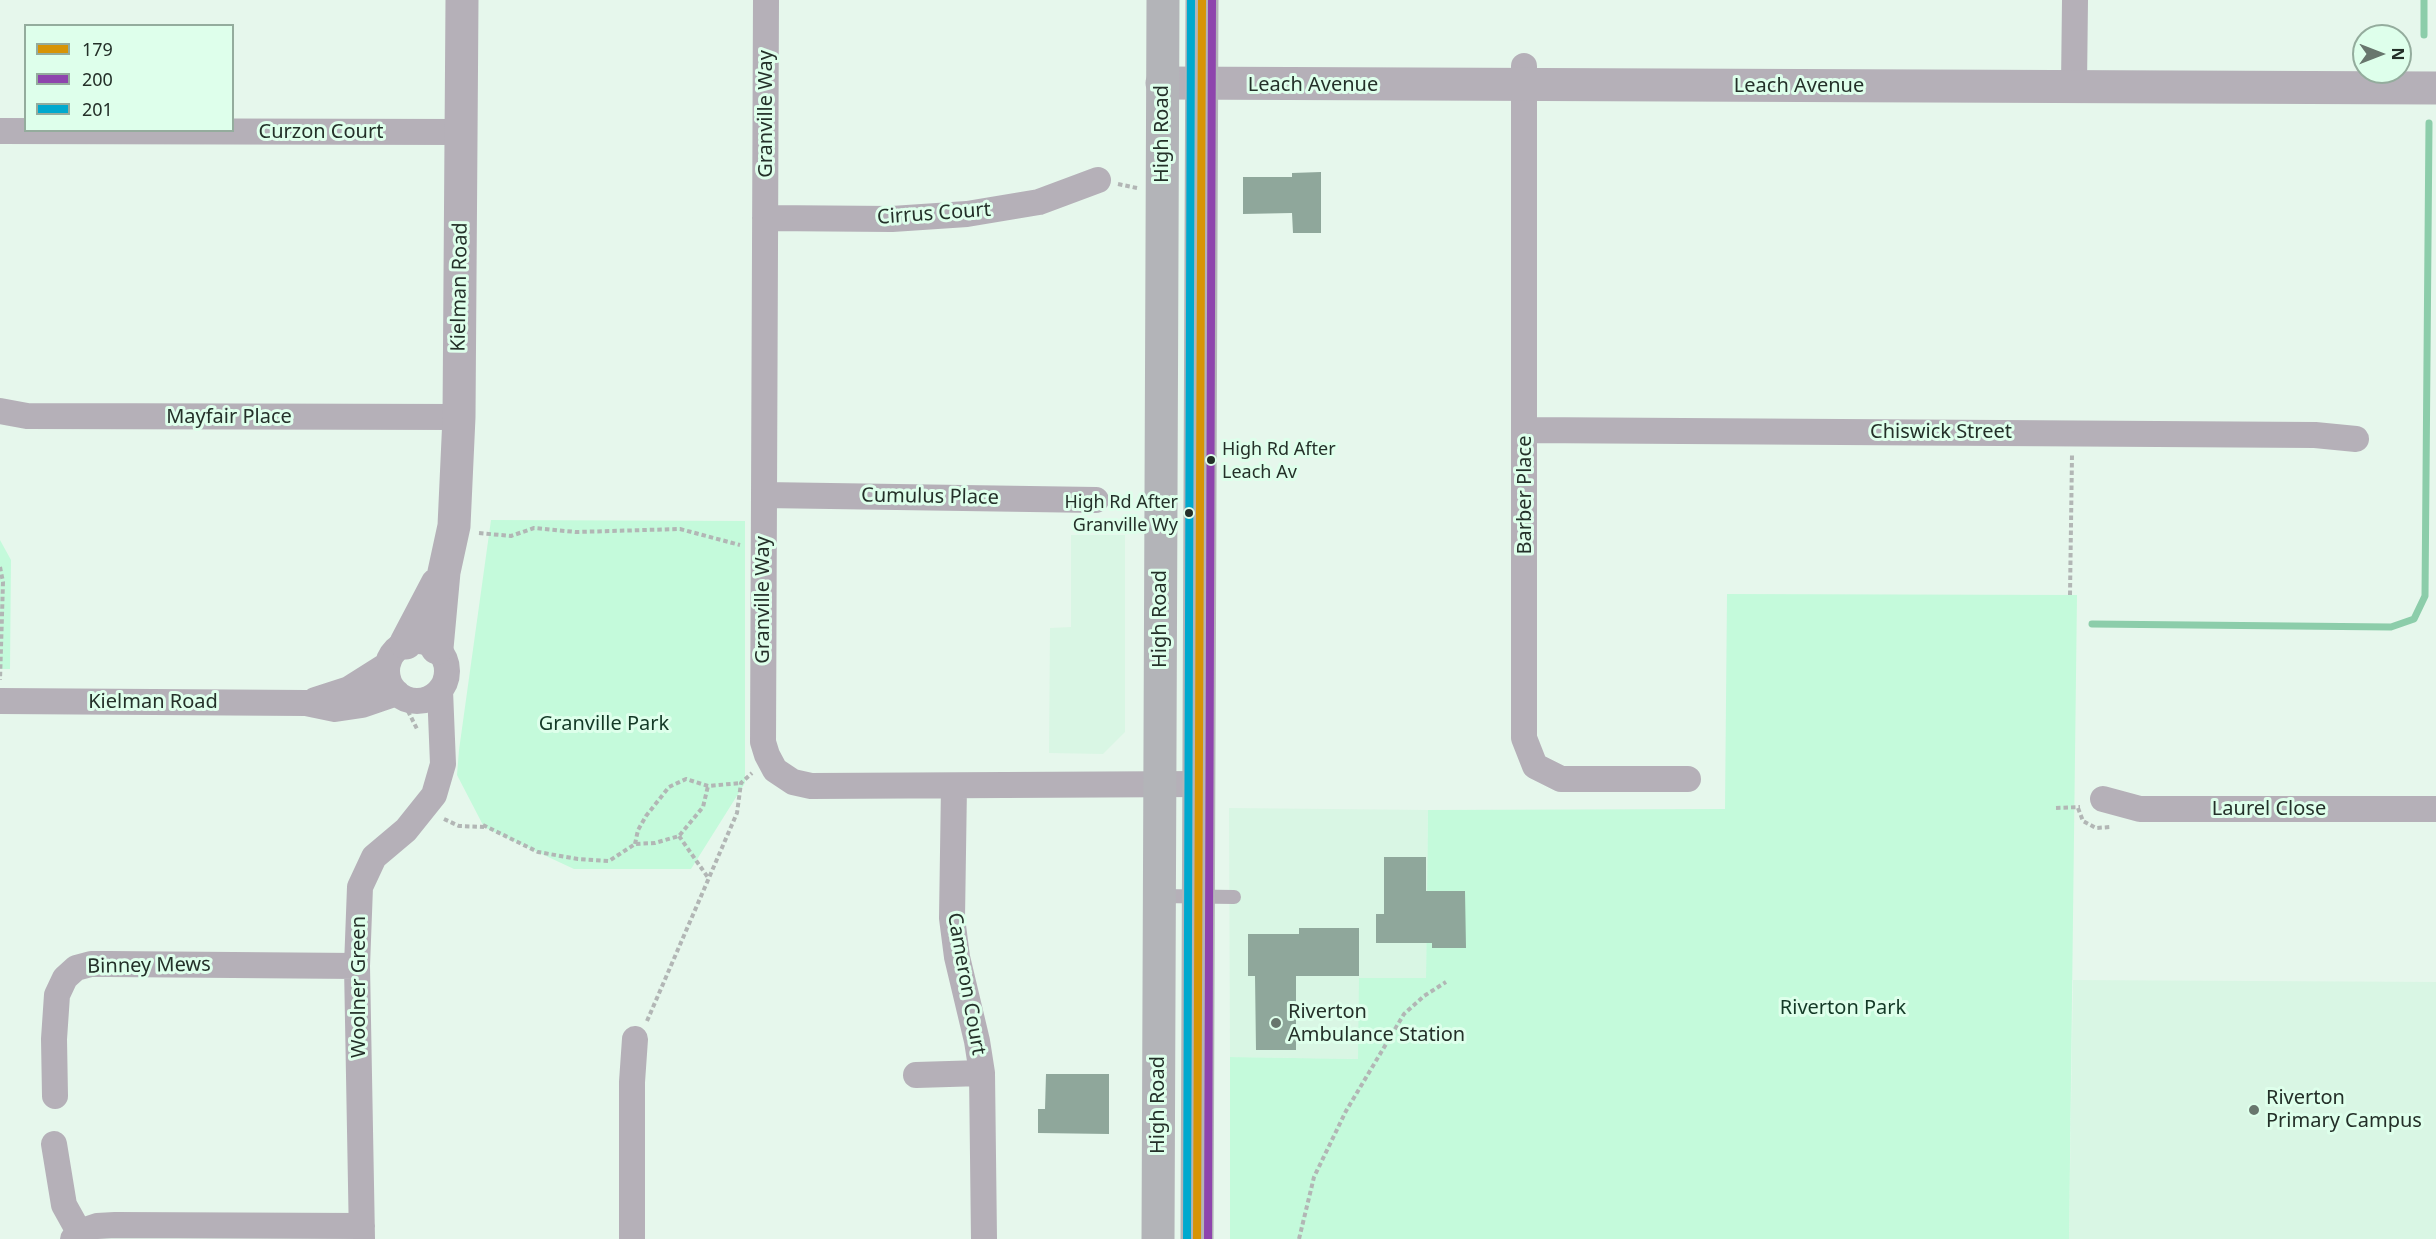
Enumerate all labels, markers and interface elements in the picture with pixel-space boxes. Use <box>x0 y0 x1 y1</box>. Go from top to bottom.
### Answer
legend <box>24 24 234 132</box>
north arrow <box>2352 24 2412 84</box>
text: 179 <box>82 37 113 61</box>
text: N <box>2387 47 2409 61</box>
street label: Granville Way <box>754 50 778 178</box>
text: 200 <box>82 67 113 91</box>
street label: Leach Avenue <box>1248 73 1378 97</box>
street label: Leach Avenue <box>1734 74 1864 98</box>
street label: High Road <box>1150 85 1174 183</box>
text: 201 <box>82 97 113 121</box>
street label: Curzon Court <box>259 120 383 144</box>
street label: Cirrus Court <box>876 198 992 230</box>
street label: Kielman Road <box>447 222 473 352</box>
street label: Mayfair Place <box>166 405 292 429</box>
street label: Chiswick Street <box>1870 420 2012 444</box>
street label: Barber Place <box>1513 436 1537 554</box>
place label: High Rd After Leach Av <box>1222 439 1336 482</box>
marker: High Rd After Leach Av <box>1205 454 1217 466</box>
street label: Cumulus Place <box>861 484 999 510</box>
place label: High Rd After Granville Wy <box>1064 492 1178 534</box>
marker: High Rd After Granville Wy <box>1183 507 1195 519</box>
street label: Granville Way <box>751 536 775 664</box>
street label: High Road <box>1148 570 1172 668</box>
street label: Kielman Road <box>88 690 218 714</box>
park label: Granville Park <box>539 712 669 736</box>
street label: Laurel Close <box>2212 797 2326 821</box>
street label: Cameron Court <box>942 911 990 1057</box>
street label: Woolner Green <box>347 916 371 1058</box>
street label: Binney Mews <box>87 953 211 979</box>
park label: Riverton Park <box>1780 996 1906 1020</box>
place label: Riverton Ambulance Station <box>1288 1000 1465 1047</box>
marker: Riverton Ambulance Station <box>1269 1016 1283 1030</box>
street label: High Road <box>1146 1056 1170 1154</box>
place label: Riverton Primary Campus <box>2266 1086 2422 1133</box>
marker: Riverton Primary Campus <box>2247 1103 2261 1117</box>

